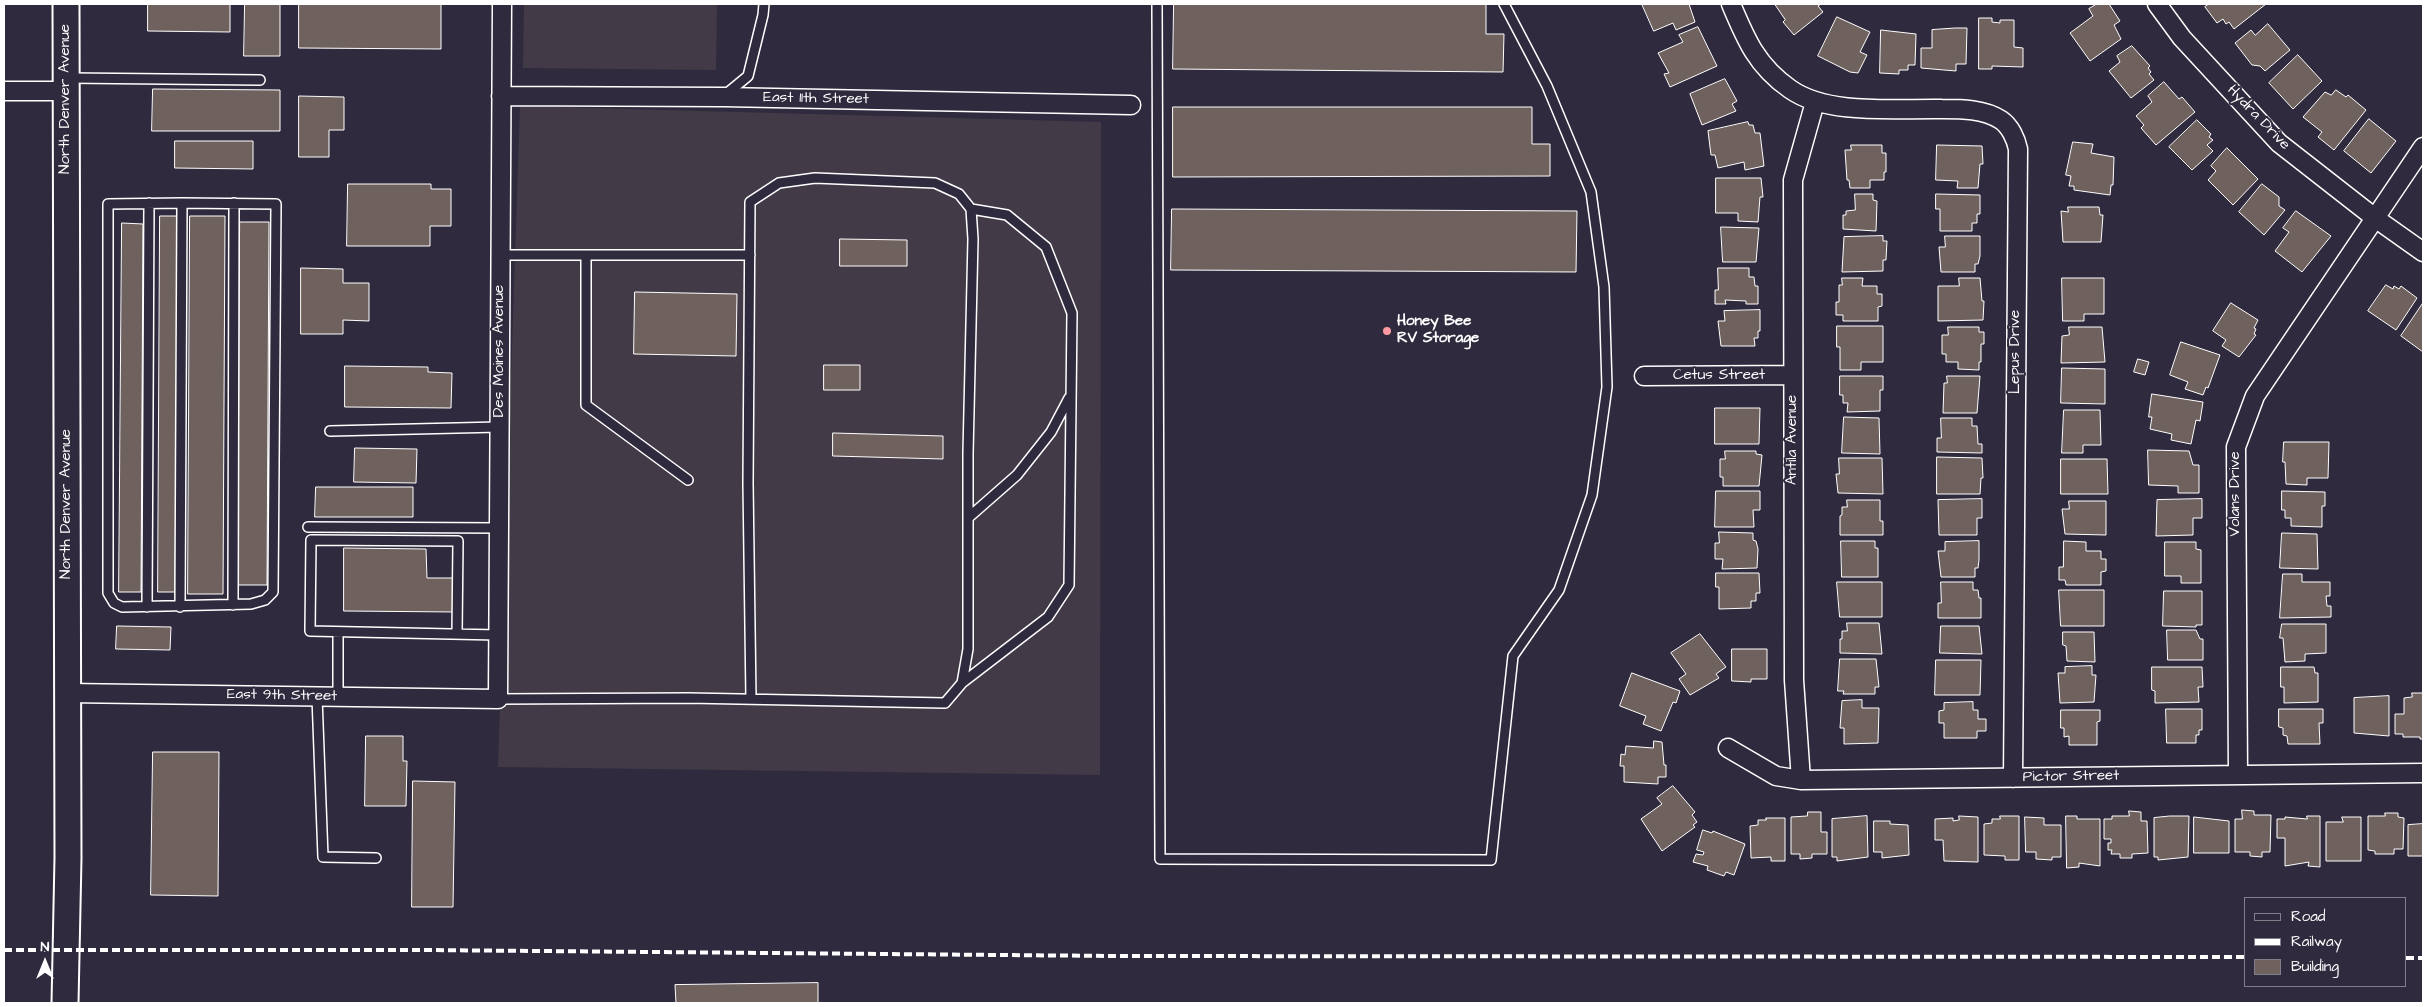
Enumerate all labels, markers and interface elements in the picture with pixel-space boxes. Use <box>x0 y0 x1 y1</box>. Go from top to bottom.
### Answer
street label: North Denver Avenue <box>57 24 75 174</box>
street label: Hydra Drive <box>2223 82 2293 154</box>
street label: East 11th Street <box>763 89 869 109</box>
street label: Des Moines Avenue <box>491 285 509 417</box>
street label: Lepus Drive <box>2007 310 2025 394</box>
place label: Honey Bee RV Storage <box>1397 313 1479 348</box>
marker: Honey Bee RV Storage <box>1381 325 1393 337</box>
street label: Cetus Street <box>1673 367 1765 385</box>
street label: Antila Avenue <box>1784 395 1802 485</box>
street label: North Denver Avenue <box>58 429 76 579</box>
street label: Volans Drive <box>2227 451 2245 537</box>
street label: East 9th Street <box>227 686 337 706</box>
street label: Pictor Street <box>2023 767 2119 787</box>
legend <box>2244 897 2407 987</box>
text: Road <box>2291 906 2325 927</box>
text: Railway <box>2291 931 2342 952</box>
north arrow <box>20 937 70 987</box>
text: N <box>41 937 49 957</box>
text: Building <box>2291 956 2339 977</box>

